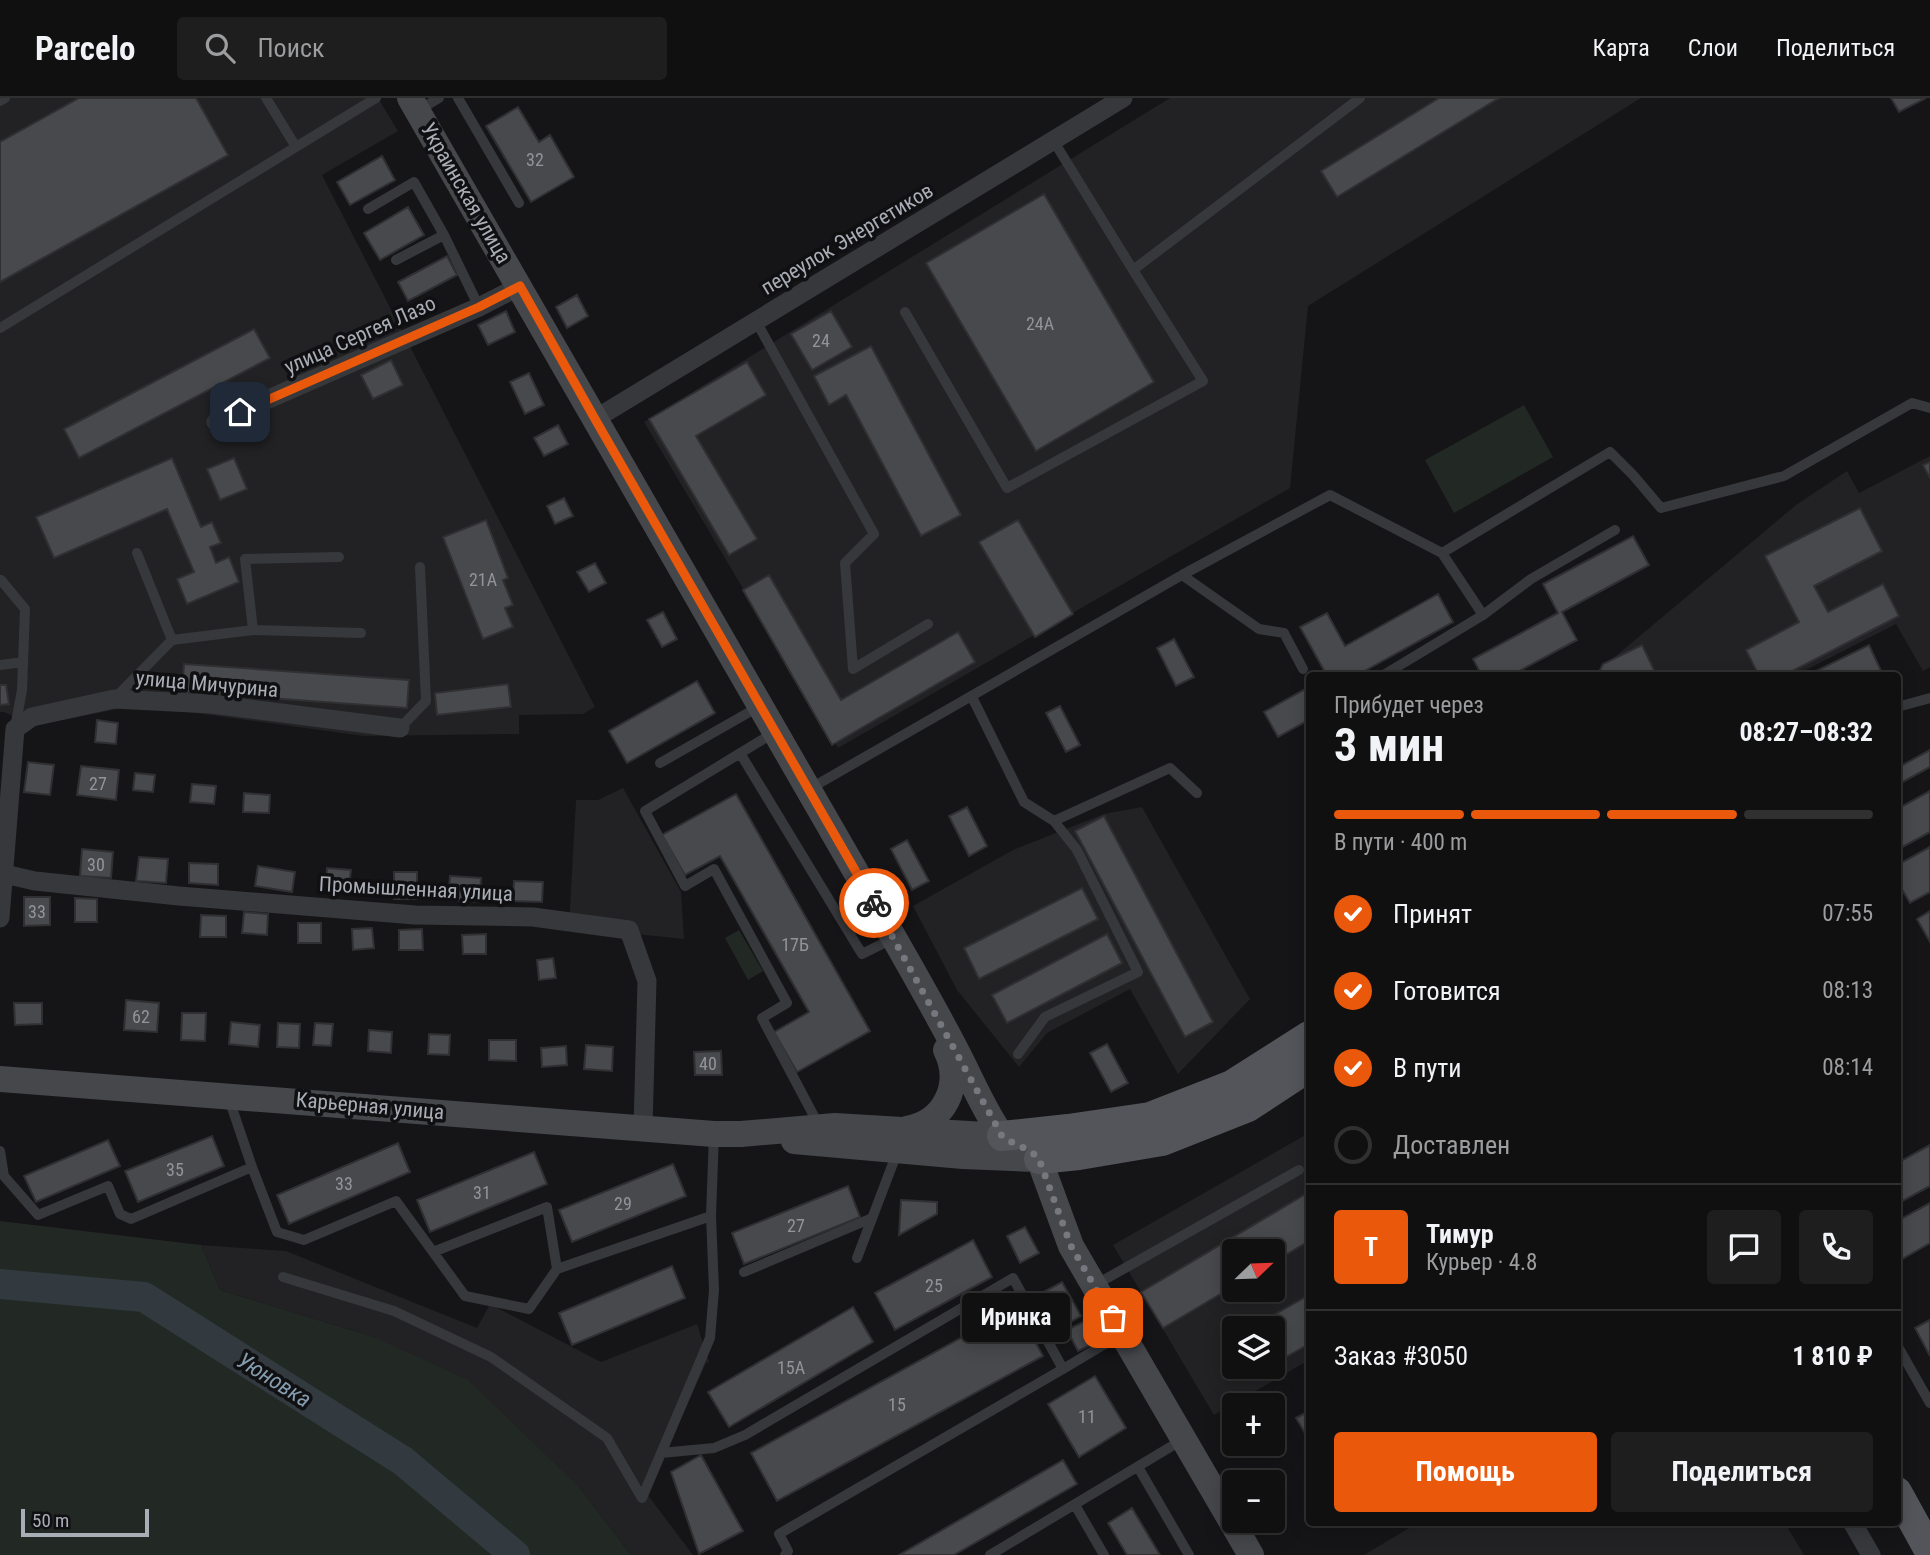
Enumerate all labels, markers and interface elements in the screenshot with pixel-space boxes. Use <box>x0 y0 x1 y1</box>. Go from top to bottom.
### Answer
search box <box>177 17 667 80</box>
text: Parcelo <box>35 29 135 68</box>
icon: search <box>201 29 239 67</box>
text: Поиск <box>257 33 324 63</box>
text: Карта <box>1592 34 1650 62</box>
text: Слои <box>1688 34 1738 62</box>
text: Поделиться <box>1776 34 1895 62</box>
street label: Украинская улица <box>416 119 516 267</box>
house number: 32 <box>526 149 544 170</box>
street label: переулок Энергетиков <box>757 178 937 300</box>
street label: улица Сергея Лазо <box>281 291 439 379</box>
house number: 24А <box>1026 313 1055 334</box>
house number: 24 <box>812 330 830 351</box>
pin <box>210 382 270 442</box>
icon: home <box>221 393 259 431</box>
house number: 21А <box>469 569 498 590</box>
street label: улица Мичурина <box>135 666 279 702</box>
text: Прибудет через <box>1334 692 1484 719</box>
text: 08:27–08:32 <box>1739 717 1873 747</box>
text: 3 мин <box>1334 718 1444 772</box>
house number: 27 <box>89 773 107 794</box>
text: В пути · 400 m <box>1334 829 1467 856</box>
house number: 30 <box>87 854 105 875</box>
courier <box>839 868 909 938</box>
street label: Промышленная улица <box>318 872 514 906</box>
icon: bike <box>855 884 893 922</box>
icon: check <box>1334 895 1372 933</box>
text: Принят <box>1393 899 1472 929</box>
text: 07:55 <box>1822 900 1873 927</box>
house number: 33 <box>28 901 46 922</box>
house number: 17Б <box>781 934 809 955</box>
icon: check <box>1334 972 1372 1010</box>
text: Готовится <box>1393 976 1501 1006</box>
text: 08:13 <box>1822 977 1873 1004</box>
house number: 62 <box>132 1006 150 1027</box>
icon: check <box>1334 1049 1372 1087</box>
house number: 40 <box>699 1053 717 1074</box>
text: В пути <box>1393 1053 1462 1083</box>
text: 08:14 <box>1822 1054 1873 1081</box>
street label: Карьерная улица <box>295 1088 445 1124</box>
text: Доставлен <box>1393 1130 1510 1160</box>
house number: 35 <box>166 1159 184 1180</box>
house number: 33 <box>335 1173 353 1194</box>
house number: 31 <box>473 1182 491 1203</box>
house number: 29 <box>614 1193 632 1214</box>
button: chat <box>1707 1210 1781 1284</box>
button: phone <box>1799 1210 1873 1284</box>
house number: 27 <box>787 1215 805 1236</box>
text: Тимур <box>1426 1219 1494 1249</box>
text: Т <box>1364 1232 1378 1262</box>
north arrow <box>1222 1239 1284 1302</box>
map controls <box>1222 1239 1285 1533</box>
text: Курьер · 4.8 <box>1426 1249 1537 1276</box>
house number: 25 <box>925 1275 943 1296</box>
pin <box>1083 1288 1143 1348</box>
callout: Иринка <box>962 1294 1071 1342</box>
icon: bag <box>1094 1299 1132 1337</box>
text: Иринка <box>981 1304 1051 1331</box>
button: layers <box>1222 1316 1285 1379</box>
text: Заказ #3050 <box>1334 1341 1468 1371</box>
text: 1 810 ₽ <box>1792 1341 1873 1371</box>
water label: Уюновка <box>232 1347 316 1413</box>
house number: 15А <box>777 1357 806 1378</box>
button: + <box>1222 1393 1285 1456</box>
house number: 15 <box>888 1394 906 1415</box>
house number: 11 <box>1078 1406 1096 1427</box>
button: Помощь <box>1334 1432 1597 1512</box>
button: Поделиться <box>1611 1432 1873 1512</box>
button: − <box>1222 1470 1285 1533</box>
scale bar <box>21 1506 149 1538</box>
text: 50 m <box>32 1509 69 1532</box>

